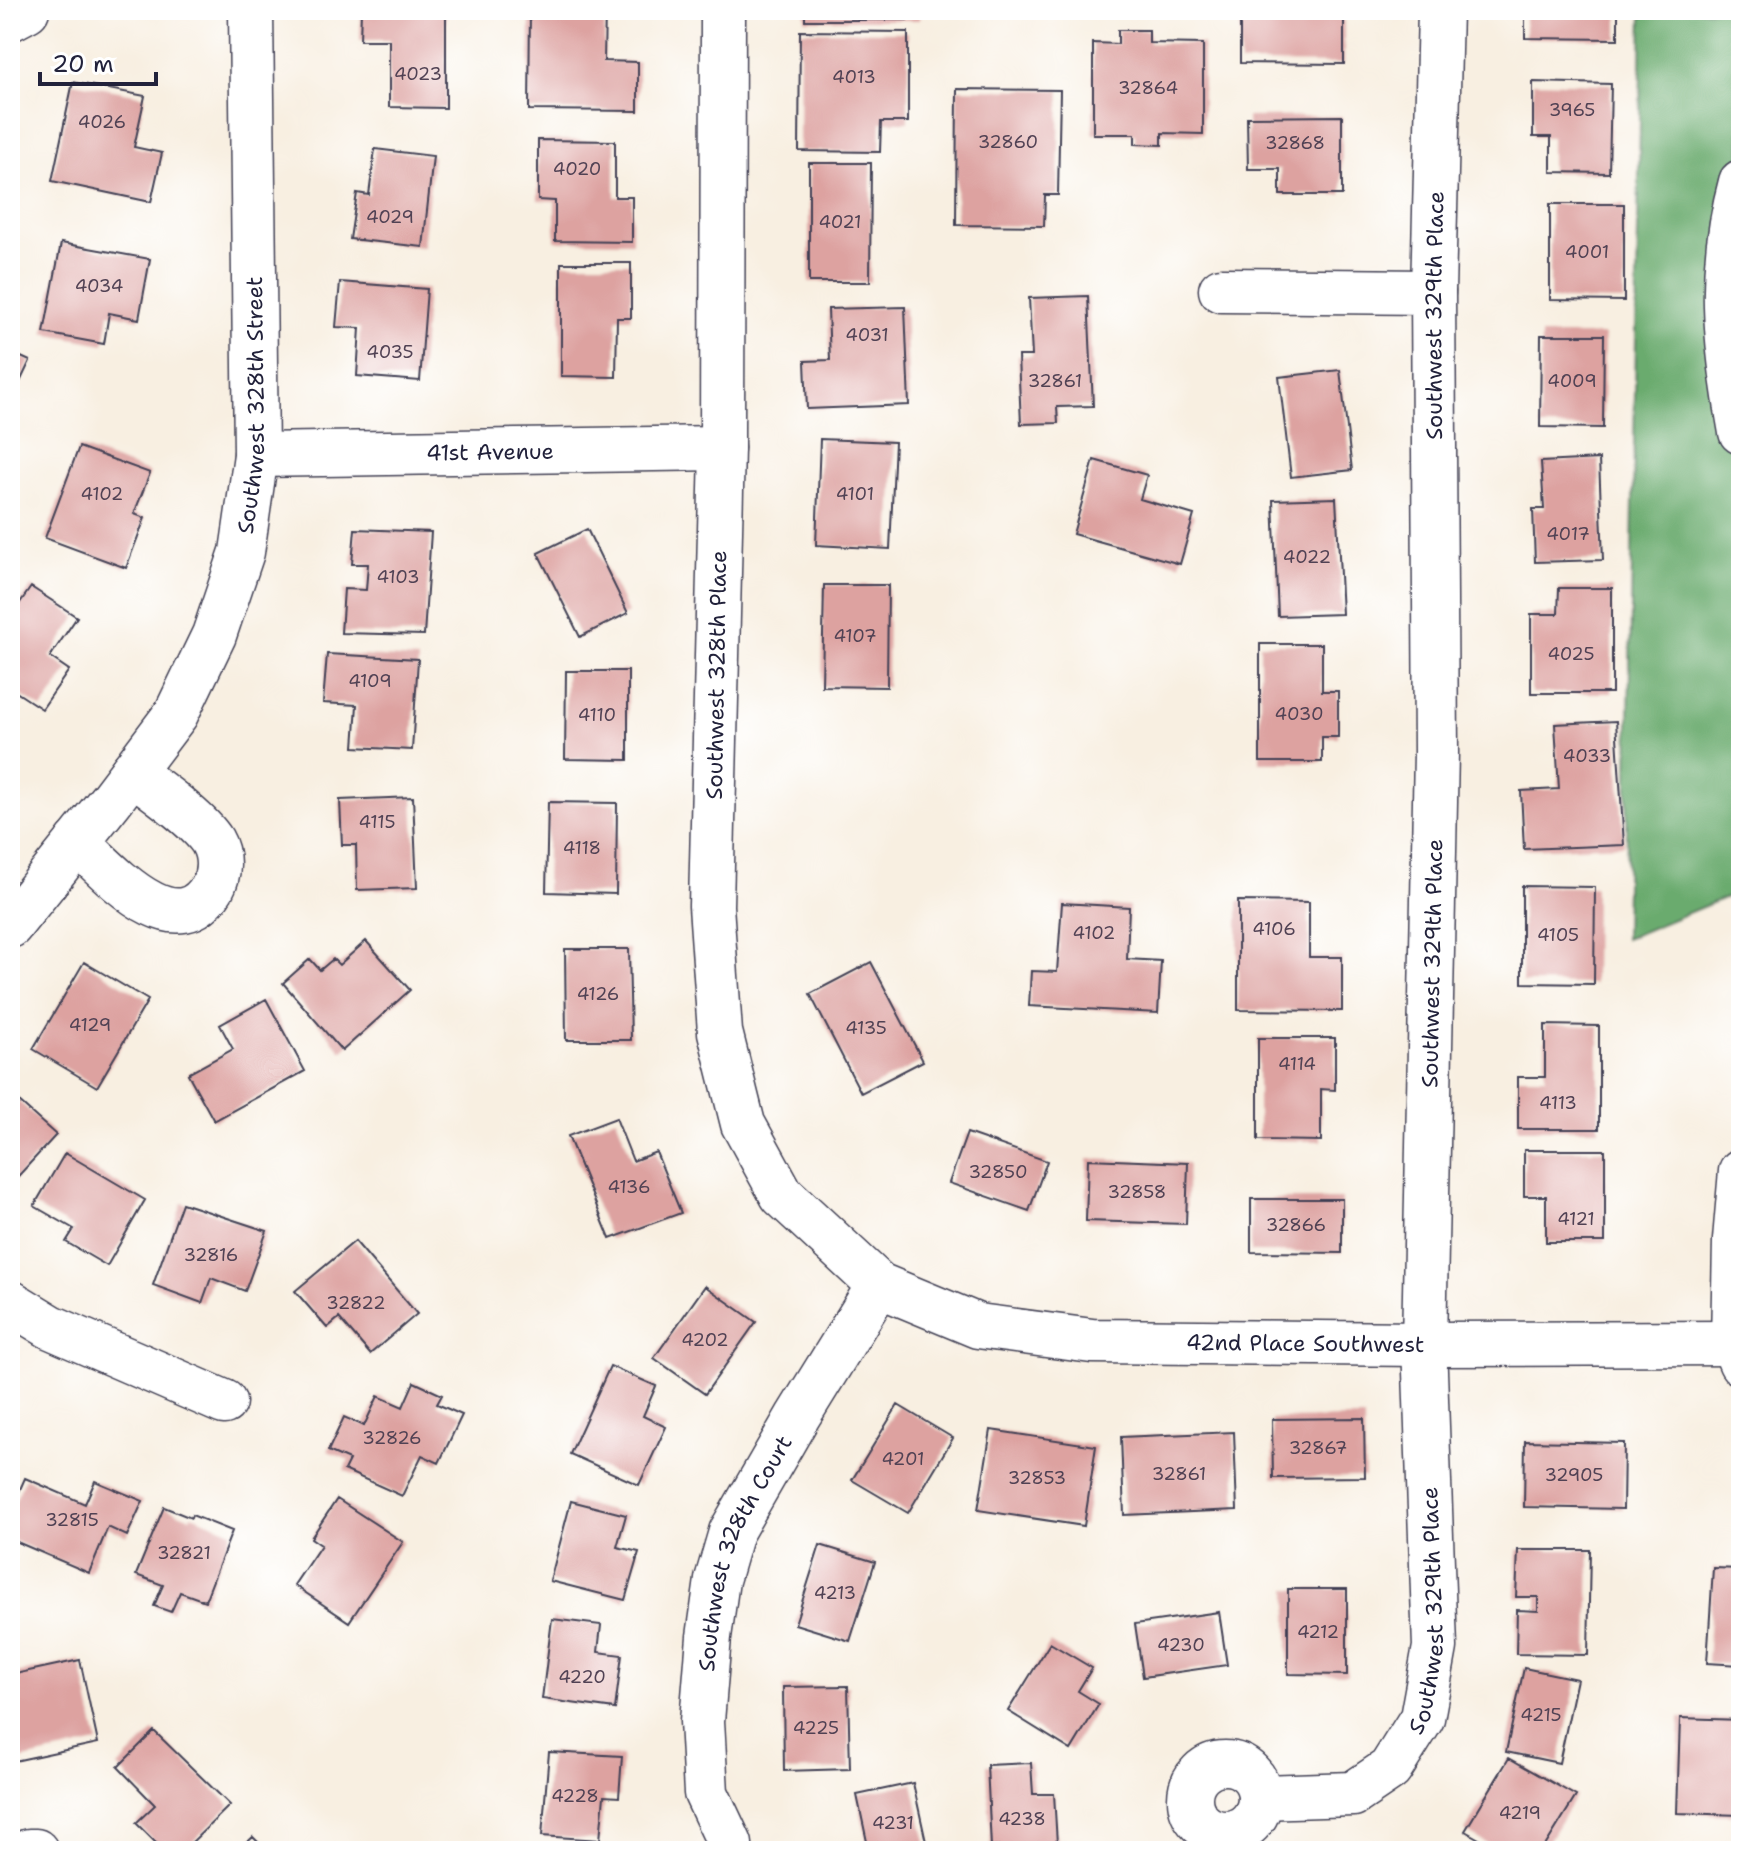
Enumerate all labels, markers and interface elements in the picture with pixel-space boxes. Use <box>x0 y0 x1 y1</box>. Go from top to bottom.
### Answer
scale bar <box>40 36 156 86</box>
text: 20 m <box>52 48 114 80</box>
house number: 4023 <box>394 62 442 86</box>
house number: 4013 <box>832 65 876 89</box>
house number: 32864 <box>1118 76 1178 100</box>
house number: 3965 <box>1549 98 1595 122</box>
house number: 4026 <box>78 110 126 134</box>
house number: 32860 <box>978 130 1038 154</box>
house number: 32868 <box>1265 131 1325 155</box>
house number: 4020 <box>553 157 601 181</box>
street label: Southwest 329th Place <box>1419 191 1451 440</box>
house number: 4029 <box>366 205 414 229</box>
house number: 4021 <box>818 210 862 234</box>
house number: 4001 <box>1565 240 1609 264</box>
house number: 4034 <box>75 274 123 298</box>
street label: Southwest 328th Street <box>231 276 271 536</box>
house number: 4031 <box>845 323 889 347</box>
house number: 4035 <box>366 340 414 364</box>
house number: 32861 <box>1028 369 1082 393</box>
house number: 4009 <box>1547 369 1597 393</box>
street label: 41st Avenue <box>426 437 554 467</box>
house number: 4102 <box>81 482 123 506</box>
house number: 4101 <box>836 482 874 506</box>
house number: 4017 <box>1546 522 1590 546</box>
house number: 4022 <box>1283 545 1331 569</box>
street label: Southwest 328th Place <box>700 550 733 800</box>
house number: 4103 <box>376 565 420 589</box>
house number: 4107 <box>834 624 876 648</box>
house number: 4025 <box>1547 642 1595 666</box>
house number: 4109 <box>348 669 392 693</box>
house number: 4030 <box>1274 702 1324 726</box>
house number: 4110 <box>578 703 616 727</box>
house number: 4033 <box>1563 744 1611 768</box>
house number: 4115 <box>359 810 395 834</box>
house number: 4118 <box>563 836 601 860</box>
street label: Southwest 329th Place <box>1415 839 1449 1088</box>
house number: 4106 <box>1252 917 1296 941</box>
house number: 4102 <box>1073 921 1115 945</box>
house number: 4105 <box>1537 923 1579 947</box>
house number: 4126 <box>577 982 619 1006</box>
house number: 4129 <box>69 1013 111 1037</box>
house number: 4135 <box>845 1016 887 1040</box>
house number: 4114 <box>1278 1052 1316 1076</box>
house number: 4113 <box>1539 1091 1577 1115</box>
house number: 32850 <box>968 1160 1028 1184</box>
house number: 4136 <box>607 1175 651 1199</box>
house number: 32858 <box>1108 1180 1166 1204</box>
house number: 4121 <box>1557 1207 1595 1231</box>
house number: 32866 <box>1266 1213 1326 1237</box>
house number: 32816 <box>184 1243 238 1267</box>
house number: 32822 <box>326 1291 386 1315</box>
house number: 4202 <box>681 1328 729 1352</box>
street label: 42nd Place Southwest <box>1186 1328 1425 1359</box>
house number: 32826 <box>362 1426 422 1450</box>
street label: Southwest 328th Court <box>692 1430 799 1673</box>
house number: 32867 <box>1289 1436 1347 1460</box>
house number: 4201 <box>882 1447 924 1471</box>
house number: 32861 <box>1152 1462 1206 1486</box>
house number: 32905 <box>1545 1463 1603 1487</box>
house number: 32853 <box>1008 1466 1066 1490</box>
street label: Southwest 329th Place <box>1401 1486 1450 1740</box>
house number: 32815 <box>45 1508 99 1532</box>
house number: 32821 <box>157 1541 211 1565</box>
house number: 4213 <box>814 1581 856 1605</box>
house number: 4212 <box>1297 1620 1339 1644</box>
house number: 4230 <box>1157 1633 1205 1657</box>
house number: 4220 <box>558 1665 606 1689</box>
house number: 4215 <box>1520 1703 1562 1727</box>
house number: 4225 <box>793 1716 839 1740</box>
house number: 4228 <box>551 1784 599 1808</box>
house number: 4219 <box>1499 1801 1541 1825</box>
house number: 4238 <box>998 1807 1046 1831</box>
house number: 4231 <box>872 1811 914 1835</box>

